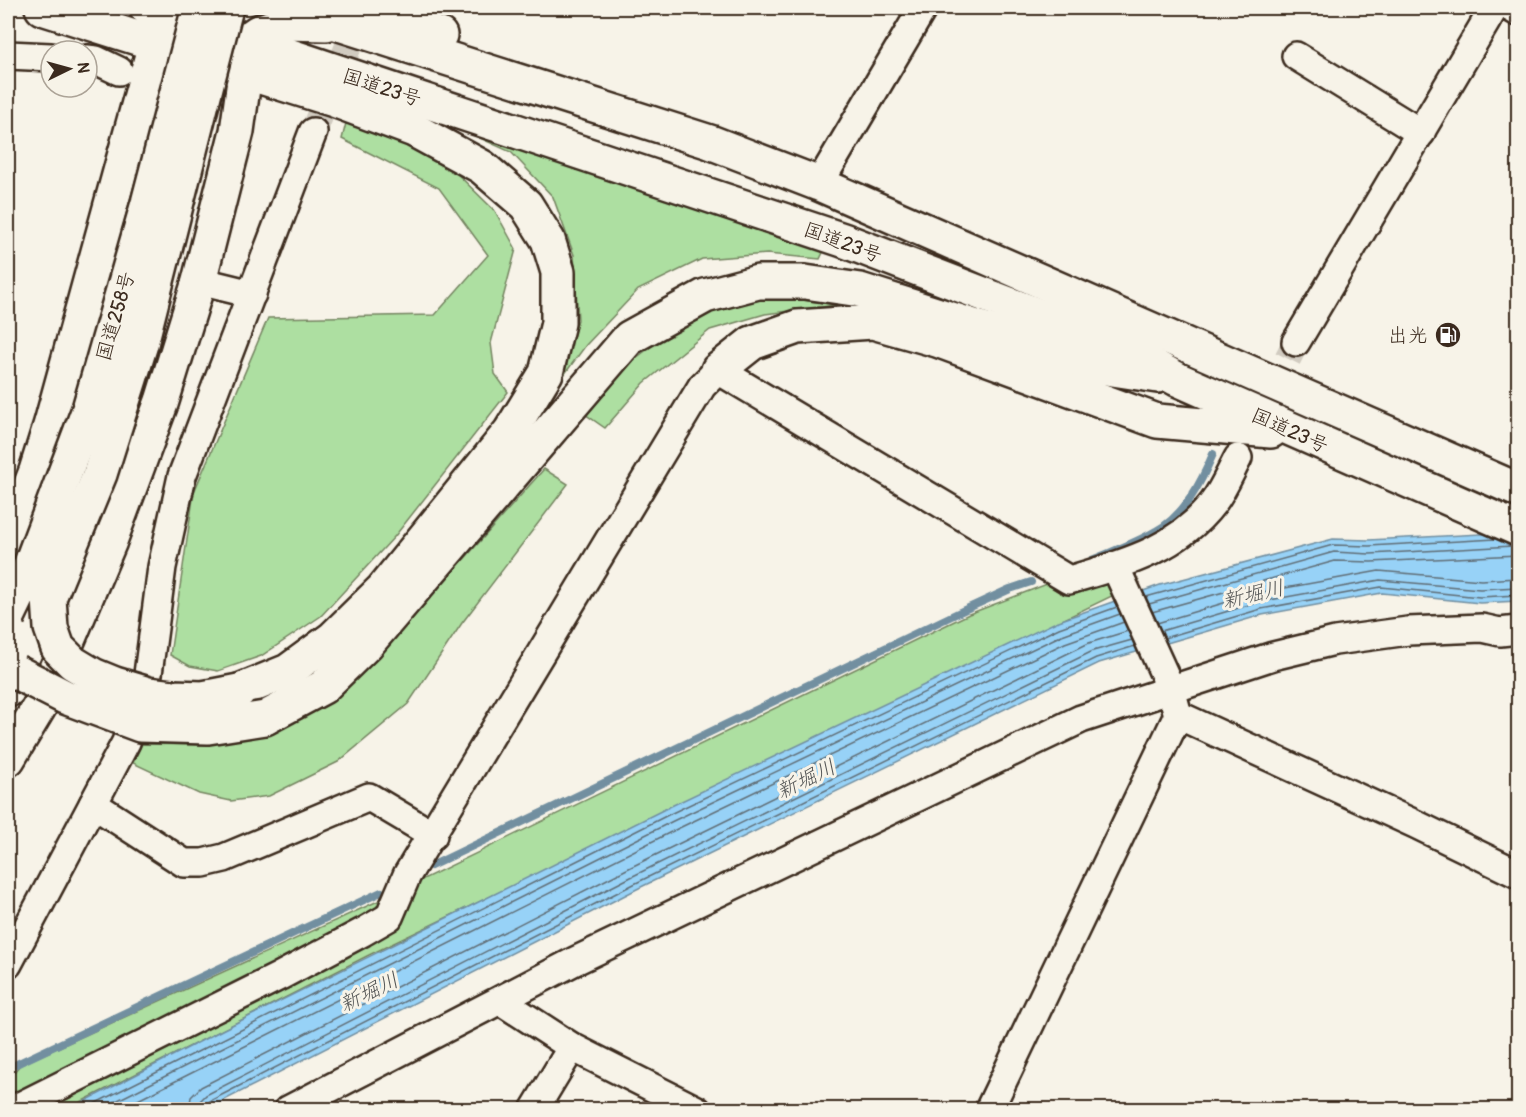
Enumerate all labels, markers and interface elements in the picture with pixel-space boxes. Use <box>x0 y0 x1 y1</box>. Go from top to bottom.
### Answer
north arrow <box>39 39 99 99</box>
text: N <box>73 62 93 74</box>
street label: 国道23号 <box>339 63 425 112</box>
street label: 国道23号 <box>800 217 886 268</box>
street label: 国道258号 <box>91 268 140 364</box>
fuel station icon: 出光 <box>1433 320 1463 350</box>
place label: 出光 <box>1388 323 1428 348</box>
street label: 国道23号 <box>1247 402 1332 459</box>
water label: 新堀川 <box>1219 574 1287 615</box>
water label: 新堀川 <box>772 754 840 805</box>
water label: 新堀川 <box>335 967 403 1018</box>

